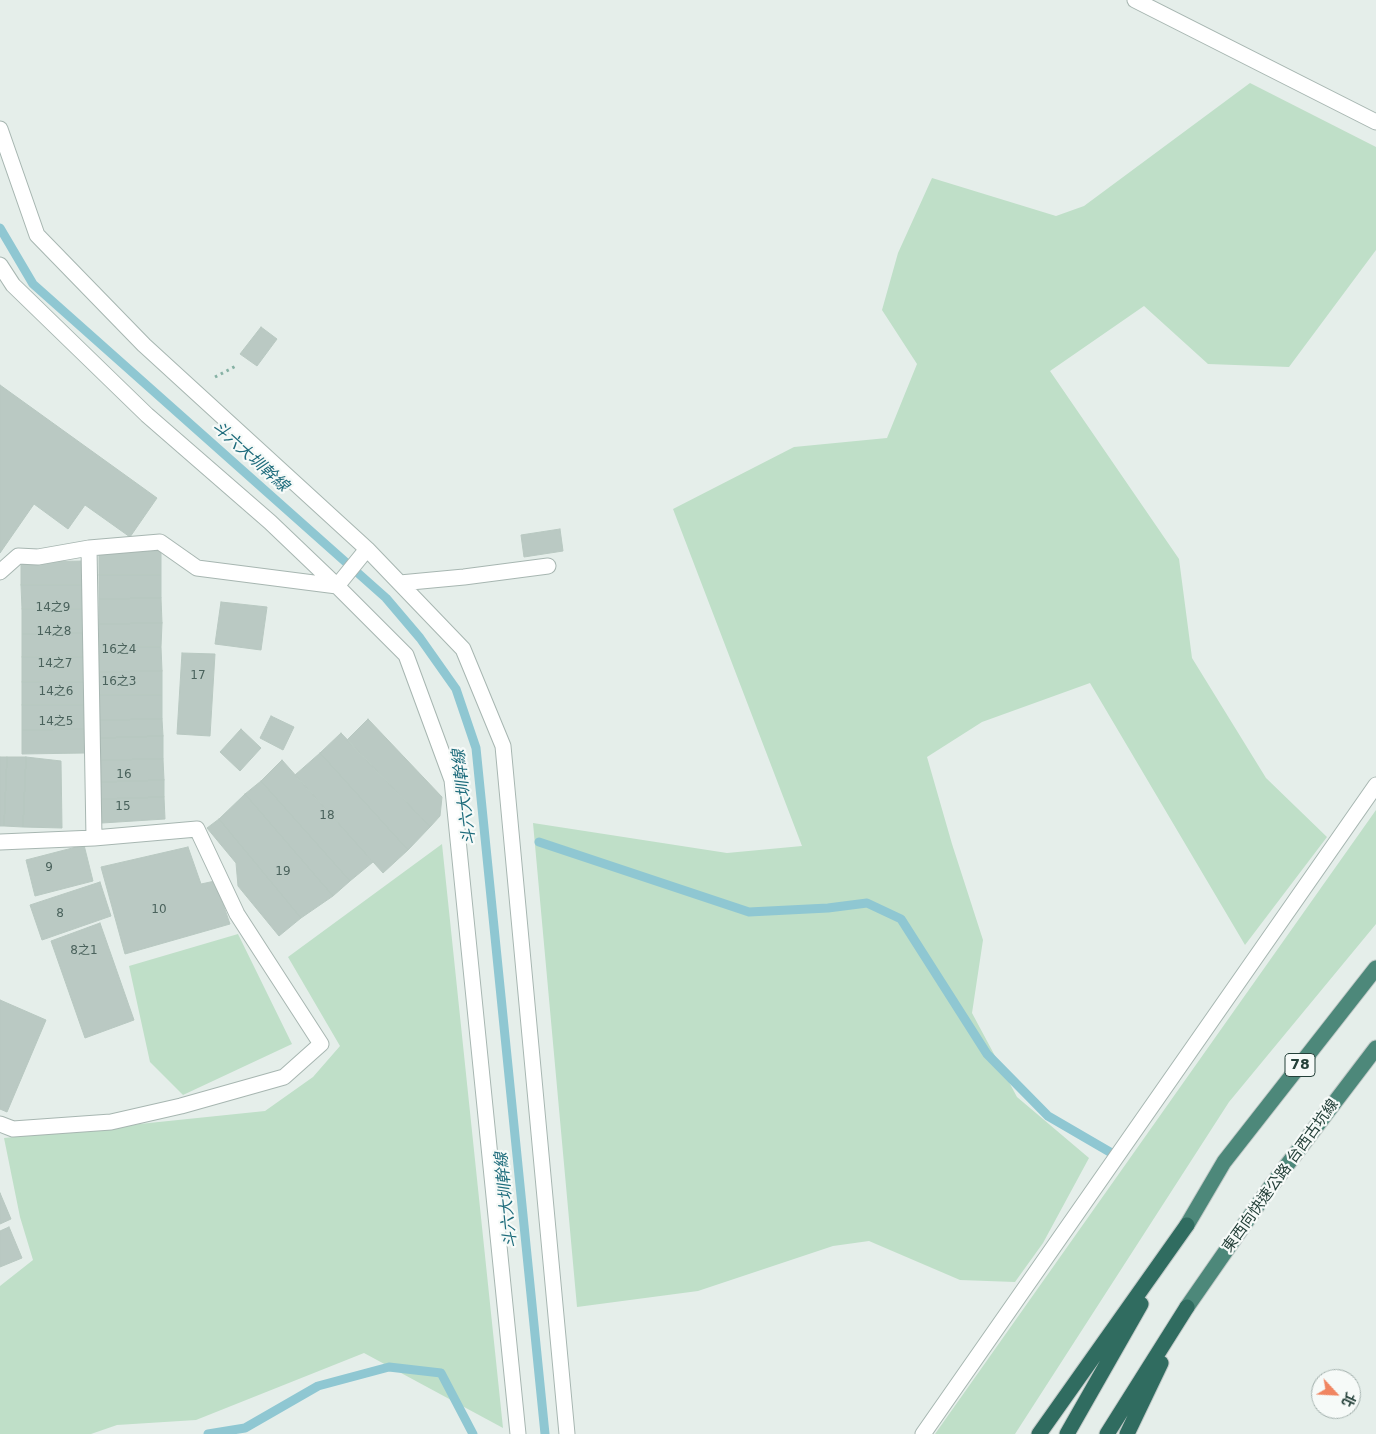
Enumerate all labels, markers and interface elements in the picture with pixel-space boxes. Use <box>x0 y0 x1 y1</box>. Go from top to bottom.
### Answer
water label: 斗六大圳幹線 <box>208 418 292 496</box>
house number: 14之9 <box>36 601 70 615</box>
house number: 14之8 <box>37 625 71 639</box>
house number: 16之4 <box>102 643 136 657</box>
house number: 14之7 <box>38 657 72 671</box>
house number: 17 <box>190 669 206 683</box>
house number: 16之3 <box>102 675 136 689</box>
house number: 14之6 <box>39 685 73 699</box>
house number: 14之5 <box>39 715 73 729</box>
water label: 斗六大圳幹線 <box>450 748 480 846</box>
house number: 16 <box>116 768 132 782</box>
house number: 15 <box>115 800 131 814</box>
house number: 18 <box>319 809 335 823</box>
house number: 9 <box>45 861 53 875</box>
house number: 19 <box>275 865 291 879</box>
house number: 10 <box>151 903 167 917</box>
house number: 8 <box>56 907 64 921</box>
house number: 8之1 <box>70 944 98 958</box>
road number: 78 <box>1285 1054 1315 1076</box>
street label: 東西向快速公路 台西古坑線 <box>1219 1096 1343 1256</box>
water label: 斗六大圳幹線 <box>492 1151 522 1249</box>
north arrow <box>1311 1369 1361 1419</box>
text: 北 <box>1338 1390 1359 1410</box>

